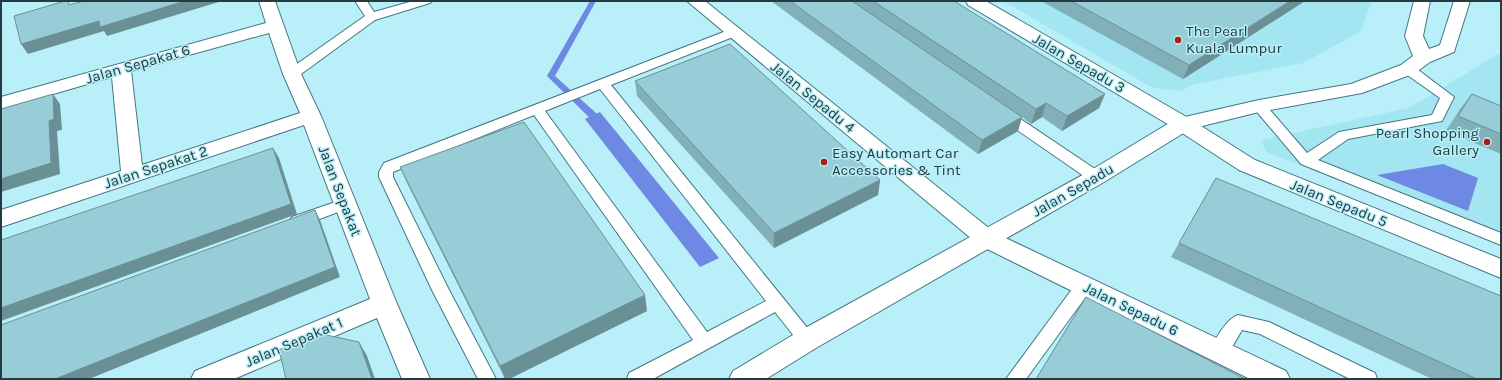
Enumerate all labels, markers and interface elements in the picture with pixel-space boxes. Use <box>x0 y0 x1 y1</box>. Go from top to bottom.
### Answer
place label: The Pearl Kuala Lumpur <box>1186 22 1282 57</box>
street label: Jalan Sepadu 3 <box>1030 29 1128 97</box>
marker: The Pearl Kuala Lumpur <box>1173 35 1183 45</box>
street label: Jalan Sepakat 6 <box>84 41 192 87</box>
street label: Jalan Sepadu 4 <box>767 58 859 137</box>
place label: Pearl Shopping Gallery <box>1376 124 1480 159</box>
marker: Pearl Shopping Gallery <box>1482 137 1492 147</box>
street label: Jalan Sepakat 2 <box>102 142 210 192</box>
street label: Jalan Sepakat <box>314 143 366 239</box>
place label: Easy Automart Car Accessories & Tint <box>832 144 961 179</box>
marker: Easy Automart Car Accessories & Tint <box>819 157 829 167</box>
street label: Jalan Sepadu <box>1029 159 1117 221</box>
street label: Jalan Sepadu 5 <box>1288 175 1390 231</box>
street label: Jalan Sepadu 6 <box>1081 278 1181 340</box>
street label: Jalan Sepakat 1 <box>243 313 345 371</box>

